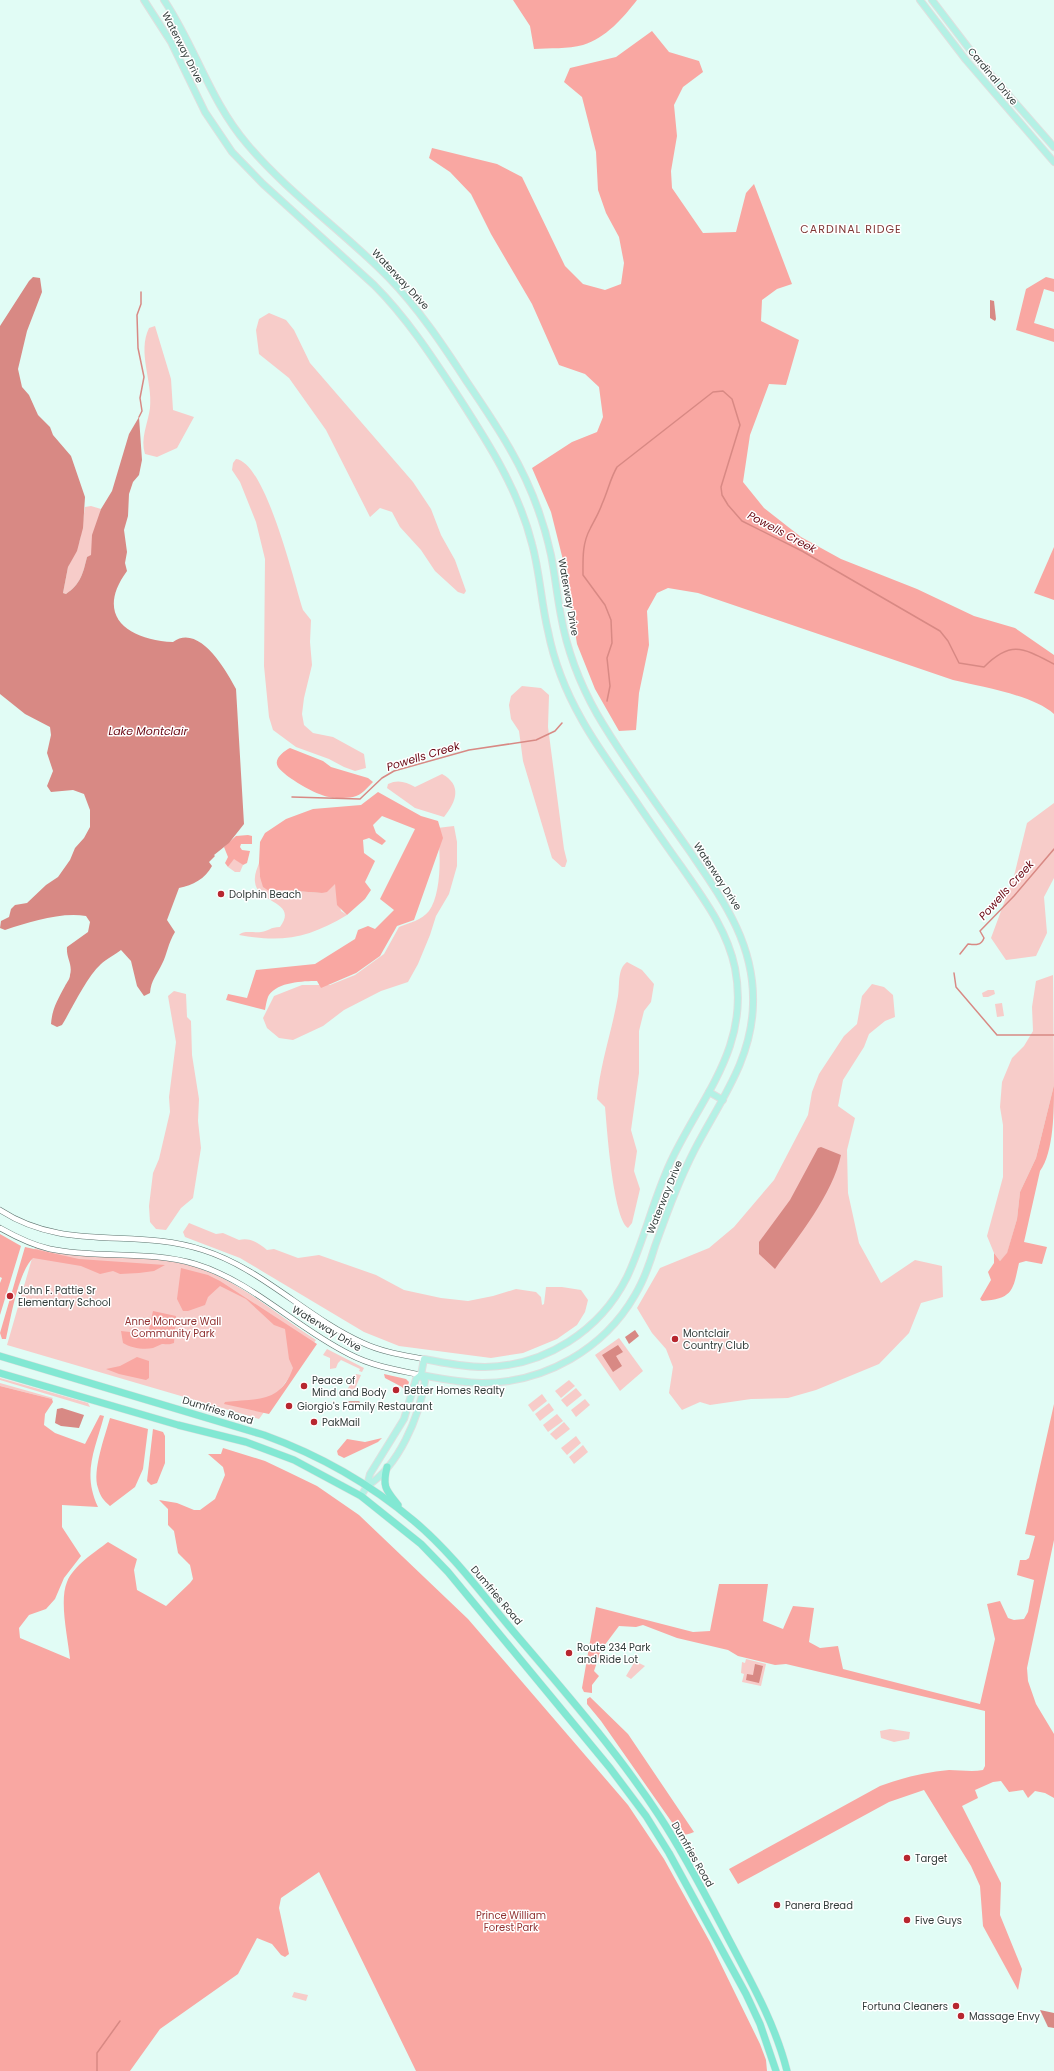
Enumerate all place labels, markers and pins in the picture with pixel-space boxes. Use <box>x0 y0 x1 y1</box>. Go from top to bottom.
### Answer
place label: Dolphin Beach <box>229 887 301 902</box>
marker: Dolphin Beach <box>216 889 226 899</box>
place label: John F. Pattie Sr Elementary School <box>18 1283 111 1310</box>
marker: John F. Pattie Sr Elementary School <box>5 1291 15 1301</box>
place label: Montclair Country Club <box>683 1326 749 1353</box>
marker: Montclair Country Club <box>670 1334 680 1344</box>
place label: Peace of Mind and Body <box>312 1373 387 1400</box>
marker: Peace of Mind and Body <box>299 1381 309 1391</box>
place label: Better Homes Realty <box>404 1383 505 1398</box>
marker: Better Homes Realty <box>391 1385 401 1395</box>
place label: Giorgio's Family Restaurant <box>297 1399 433 1414</box>
marker: Giorgio's Family Restaurant <box>284 1401 294 1411</box>
place label: PakMail <box>322 1415 360 1430</box>
marker: PakMail <box>309 1417 319 1427</box>
place label: Route 234 Park and Ride Lot <box>577 1640 651 1667</box>
marker: Route 234 Park and Ride Lot <box>564 1648 574 1658</box>
place label: Target <box>915 1851 948 1866</box>
marker: Target <box>902 1853 912 1863</box>
place label: Panera Bread <box>785 1898 853 1913</box>
marker: Panera Bread <box>772 1900 782 1910</box>
place label: Five Guys <box>915 1913 962 1928</box>
marker: Five Guys <box>902 1915 912 1925</box>
place label: Fortuna Cleaners <box>862 1999 948 2014</box>
marker: Fortuna Cleaners <box>951 2001 961 2011</box>
place label: Massage Envy <box>969 2009 1040 2024</box>
marker: Massage Envy <box>956 2011 966 2021</box>

